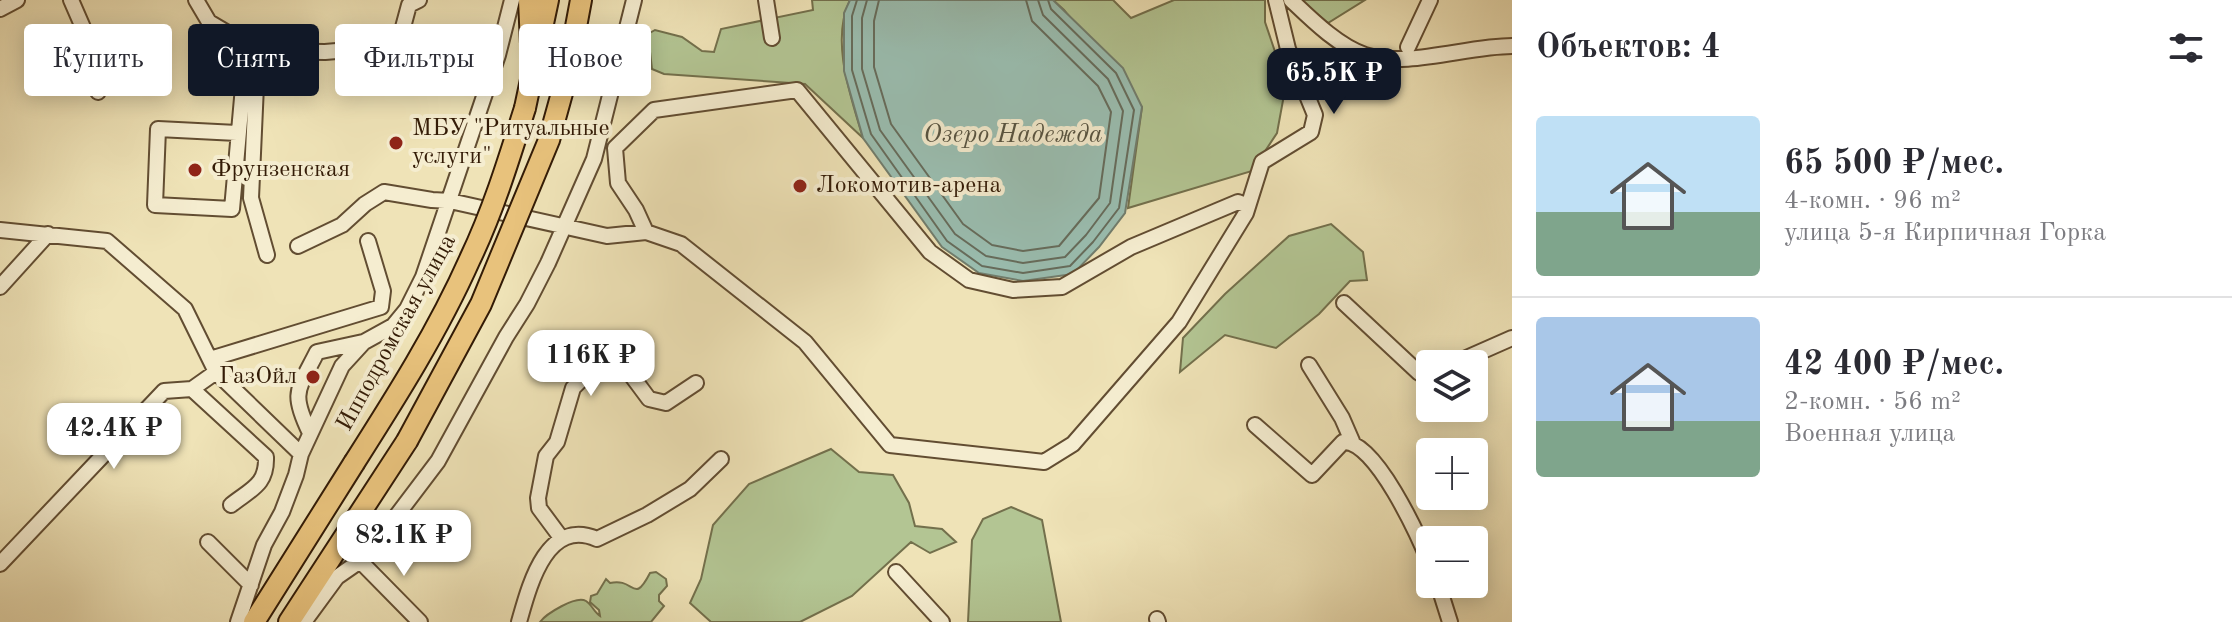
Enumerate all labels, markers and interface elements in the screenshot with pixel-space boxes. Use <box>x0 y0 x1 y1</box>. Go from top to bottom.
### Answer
chip: Купить <box>24 24 172 96</box>
chip: Снять <box>188 24 319 96</box>
chip: Фильтры <box>335 24 503 96</box>
chip: Новое <box>519 24 651 96</box>
icon: filters <box>2164 26 2208 70</box>
text: Объектов: 4 <box>1536 31 1721 65</box>
pin: 65.5K ₽ <box>1260 48 1408 116</box>
text: 65.5K ₽ <box>1285 61 1383 87</box>
place label: МБУ "Ритуальные услуги" <box>412 117 609 169</box>
water label: Озеро Надежда <box>923 122 1103 148</box>
marker: МБУ "Ритуальные услуги" <box>387 134 405 152</box>
text: 65 500 ₽/мес. <box>1784 147 2004 181</box>
icon: home <box>1600 148 1696 244</box>
place label: Фрунзенская <box>211 158 350 182</box>
marker: Фрунзенская <box>186 161 204 179</box>
place label: Локомотив-арена <box>816 174 1001 198</box>
marker: Локомотив-арена <box>791 177 809 195</box>
text: 4-комн. · 96 m² <box>1784 188 1961 214</box>
text: улица 5-я Кирпичная Горка <box>1784 220 2106 246</box>
street label: Ипподромская улица <box>333 230 461 435</box>
pin: 116K ₽ <box>526 330 656 398</box>
text: 116K ₽ <box>546 343 636 369</box>
text: 42 400 ₽/мес. <box>1784 348 2004 382</box>
icon: home <box>1600 349 1696 445</box>
map controls <box>1416 350 1488 598</box>
button: layers <box>1416 350 1488 422</box>
place label: ГазОйл <box>219 365 297 389</box>
marker: ГазОйл <box>304 368 322 386</box>
text: 2-комн. · 56 m² <box>1784 389 1961 415</box>
pin: 42.4K ₽ <box>40 403 188 471</box>
text: 42.4K ₽ <box>65 416 163 442</box>
text: Военная улица <box>1784 421 1955 447</box>
button: + <box>1416 438 1488 510</box>
pin: 82.1K ₽ <box>330 510 478 578</box>
text: 82.1K ₽ <box>355 523 453 549</box>
button: − <box>1416 526 1488 598</box>

